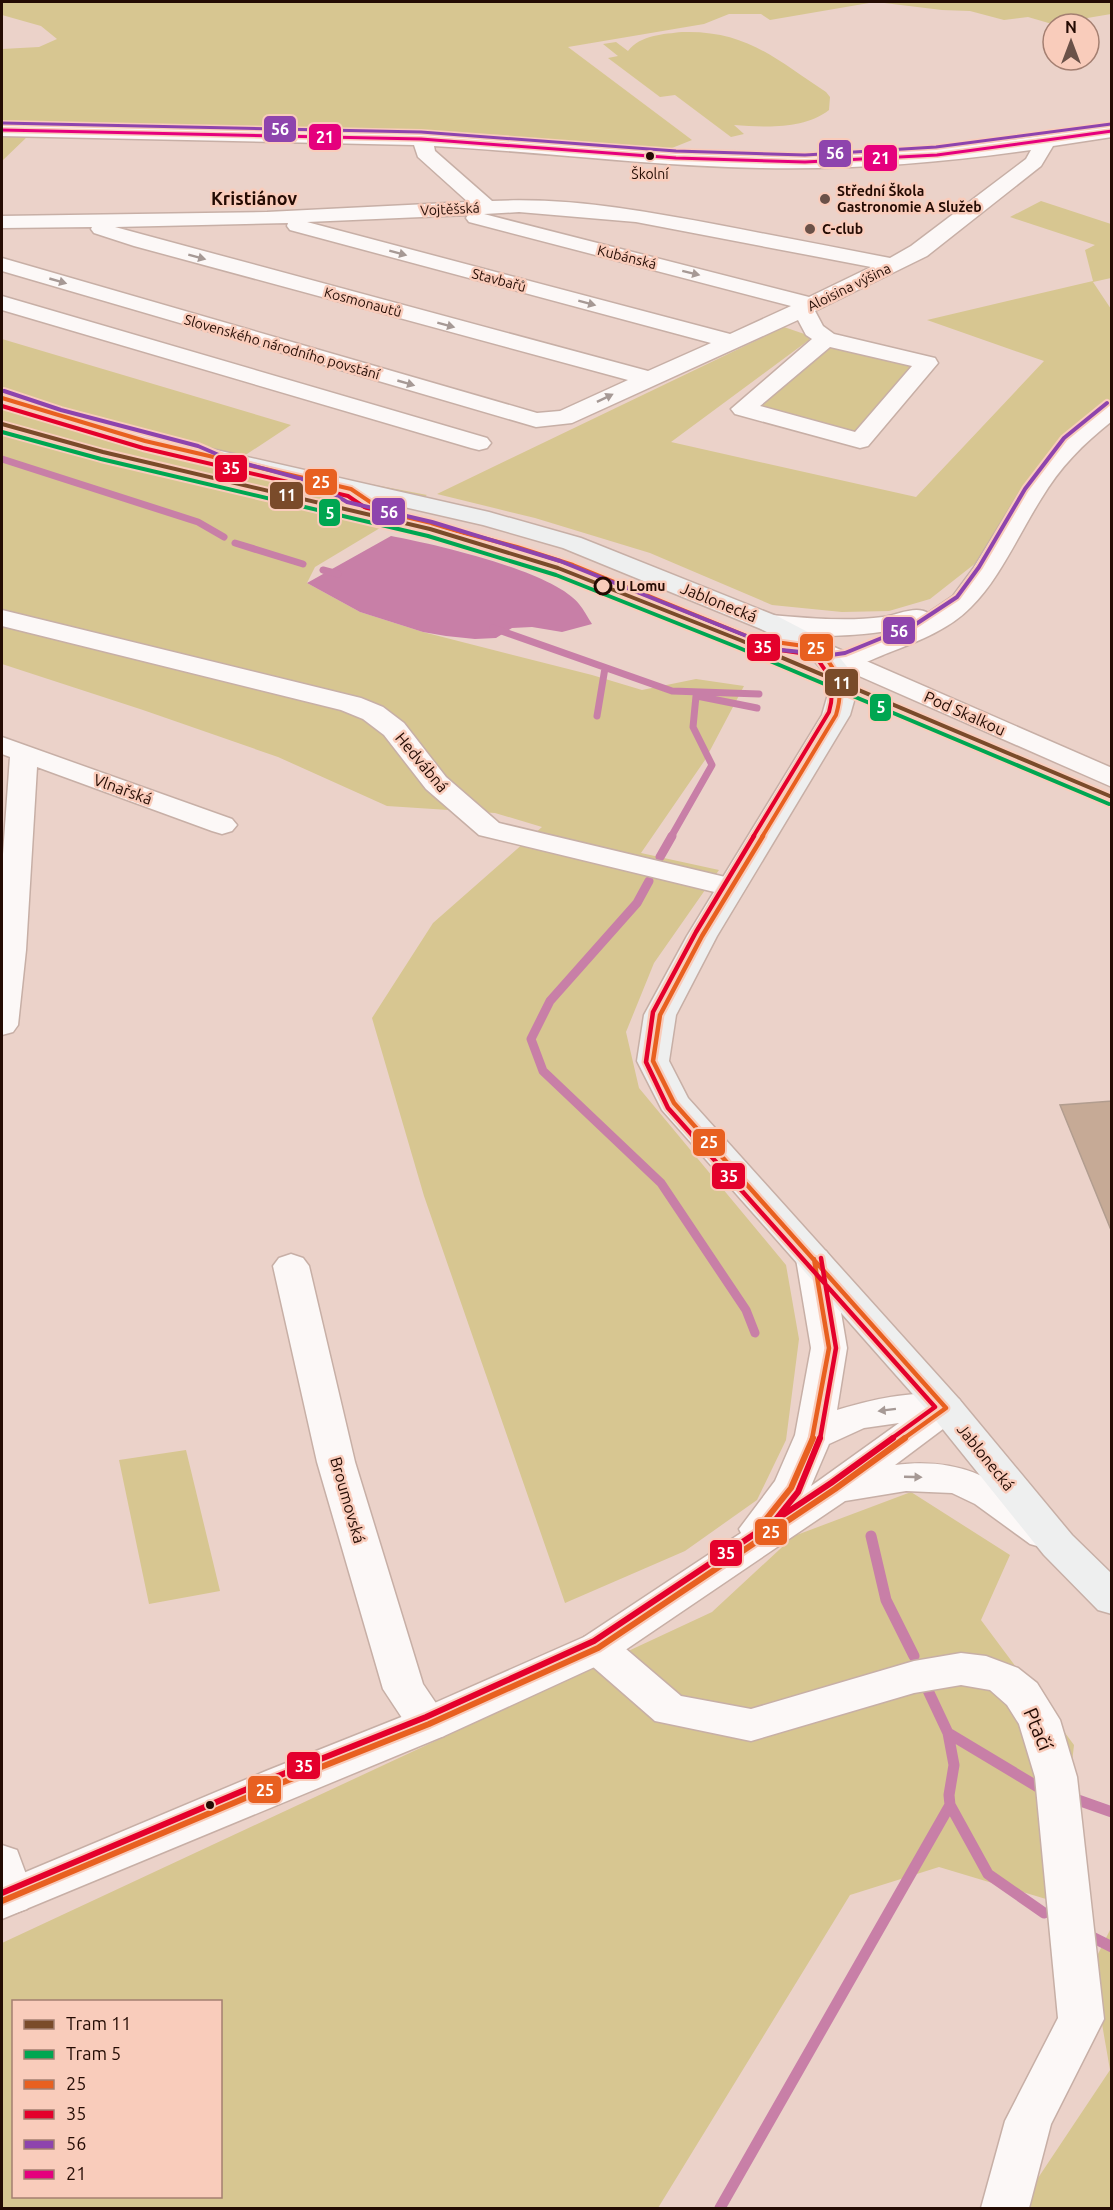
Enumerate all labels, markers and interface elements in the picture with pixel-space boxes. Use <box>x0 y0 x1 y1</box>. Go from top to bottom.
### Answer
north arrow <box>1041 12 1101 72</box>
text: N <box>1065 18 1077 36</box>
line badge: 56 <box>263 115 297 143</box>
text: 56 <box>271 120 289 138</box>
line badge: 21 <box>308 123 342 151</box>
text: 21 <box>316 128 334 146</box>
line badge: 56 <box>818 139 852 168</box>
text: 56 <box>826 144 844 162</box>
line badge: 21 <box>863 144 898 172</box>
text: 21 <box>872 149 890 167</box>
marker: Školní <box>644 150 656 162</box>
place label: Školní <box>631 165 669 182</box>
place label: Střední Škola Gastronomie A Služeb <box>837 182 982 215</box>
district label: Kristiánov <box>211 188 297 208</box>
marker: Střední Škola Gastronomie A Služeb <box>818 192 832 206</box>
street label: Vojtěšská <box>420 199 480 219</box>
place label: C-club <box>822 221 863 237</box>
marker: C-club <box>803 222 817 236</box>
street label: Kubánská <box>596 242 658 272</box>
one-way arrow <box>389 249 407 258</box>
one-way arrow <box>188 253 206 263</box>
street label: Aloisina výšina <box>805 260 893 314</box>
street label: Stavbařů <box>470 265 528 295</box>
one-way arrow <box>682 269 700 278</box>
one-way arrow <box>49 277 67 286</box>
street label: Kosmonautů <box>323 284 403 320</box>
one-way arrow <box>578 299 596 308</box>
street label: Slovenského národního povstání <box>182 311 382 383</box>
one-way arrow <box>437 321 455 330</box>
one-way arrow <box>397 379 415 388</box>
one-way arrow <box>597 393 614 403</box>
line badge: 35 <box>214 454 248 483</box>
text: 35 <box>222 459 240 477</box>
line badge: 25 <box>304 468 338 496</box>
text: 25 <box>312 473 330 491</box>
line badge: 11 <box>269 481 304 510</box>
text: 11 <box>278 486 296 504</box>
line badge: 56 <box>371 497 406 526</box>
line badge: 5 <box>318 498 341 527</box>
text: 56 <box>380 503 398 521</box>
text: 5 <box>325 504 335 522</box>
marker: U Lomu <box>594 577 612 595</box>
place label: U Lomu <box>616 578 666 594</box>
street label: Jablonecká <box>678 579 760 625</box>
line badge: 56 <box>882 616 916 645</box>
text: 56 <box>890 622 908 640</box>
line badge: 35 <box>746 633 781 662</box>
line badge: 25 <box>799 633 834 662</box>
text: 35 <box>754 638 772 656</box>
text: 25 <box>807 639 825 657</box>
line badge: 11 <box>824 668 859 697</box>
text: 11 <box>833 674 851 692</box>
street label: Pod Skalkou <box>922 687 1008 739</box>
line badge: 5 <box>869 693 892 722</box>
text: 5 <box>876 698 886 716</box>
street label: Hedvábná <box>392 729 452 795</box>
street label: Vlnařská <box>91 770 155 808</box>
line badge: 25 <box>692 1128 726 1157</box>
text: 25 <box>700 1133 718 1151</box>
line badge: 35 <box>711 1162 746 1190</box>
text: 35 <box>720 1167 738 1185</box>
one-way arrow <box>878 1406 897 1415</box>
street label: Jablonecká <box>954 1420 1018 1494</box>
street label: Broumovská <box>327 1455 369 1545</box>
one-way arrow <box>903 1472 922 1481</box>
line badge: 25 <box>754 1518 788 1546</box>
text: 25 <box>762 1523 780 1541</box>
line badge: 35 <box>709 1539 743 1567</box>
text: 35 <box>717 1544 735 1562</box>
street label: Ptačí <box>1019 1704 1058 1755</box>
line badge: 35 <box>286 1751 321 1780</box>
text: 35 <box>295 1757 313 1775</box>
line badge: 25 <box>247 1775 282 1804</box>
text: 25 <box>256 1781 274 1799</box>
unlabelled marker <box>204 1799 216 1811</box>
legend <box>12 2000 222 2198</box>
text: Tram 11 <box>66 2013 131 2033</box>
text: Tram 5 <box>66 2043 121 2063</box>
text: 25 <box>66 2073 86 2093</box>
text: 35 <box>66 2103 86 2123</box>
text: 56 <box>66 2133 86 2153</box>
text: 21 <box>66 2163 86 2183</box>

